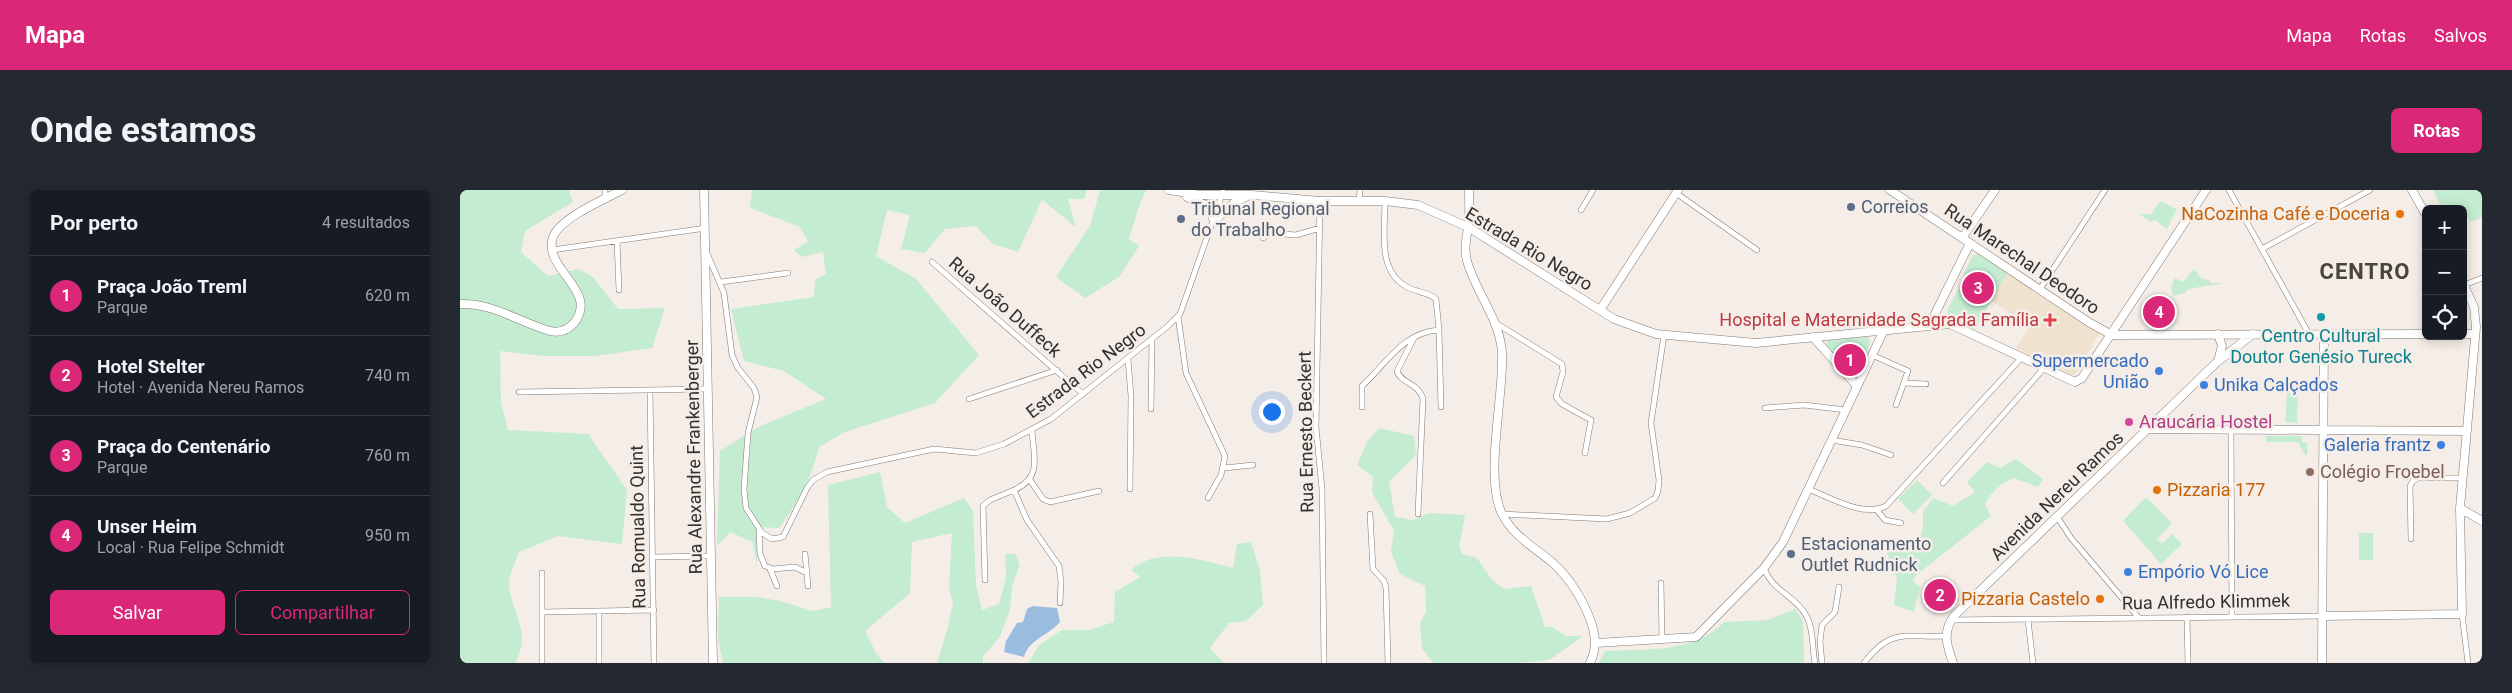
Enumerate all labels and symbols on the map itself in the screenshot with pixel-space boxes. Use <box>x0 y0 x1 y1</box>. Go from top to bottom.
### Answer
place label: Correios <box>1861 196 1929 217</box>
place label: Tribunal Regional do Trabalho <box>1191 198 1330 240</box>
street label: Rua Marechal Deodoro <box>1941 199 2104 318</box>
marker: Correios <box>1845 201 1857 213</box>
street label: Estrada Rio Negro <box>1462 202 1596 295</box>
place label: NaCozinha Café e Doceria <box>2181 203 2390 224</box>
marker: NaCozinha Café e Doceria <box>2394 208 2406 220</box>
marker: Tribunal Regional do Trabalho <box>1175 213 1187 225</box>
street label: Rua João Duffeck <box>945 252 1067 362</box>
district label: CENTRO <box>2320 259 2410 284</box>
pin: 3 <box>1962 269 1994 307</box>
pin: 4 <box>2143 293 2175 331</box>
place label: Hospital e Maternidade Sagrada Família <box>1719 309 2039 330</box>
marker: Centro Cultural Doutor Genésio Tureck <box>2315 311 2327 323</box>
marker: Hospital e Maternidade Sagrada Família <box>2043 313 2057 327</box>
street label: Estrada Rio Negro <box>1022 319 1150 422</box>
place label: Centro Cultural Doutor Genésio Tureck <box>2230 325 2413 367</box>
street label: Rua Alexandre Frankenberger <box>681 340 706 575</box>
pin: 1 <box>1834 341 1866 379</box>
place label: Supermercado União <box>2032 350 2149 392</box>
street label: Rua Ernesto Beckert <box>1294 351 1317 513</box>
marker: Supermercado União <box>2153 365 2165 377</box>
place label: Unika Calçados <box>2214 374 2338 395</box>
marker: Unika Calçados <box>2198 379 2210 391</box>
your location <box>1259 399 1285 425</box>
place label: Araucária Hostel <box>2139 411 2272 432</box>
marker: Araucária Hostel <box>2123 416 2135 428</box>
street label: Avenida Nereu Ramos <box>1986 427 2127 565</box>
place label: Galeria frantz <box>2324 434 2431 455</box>
marker: Galeria frantz <box>2435 439 2447 451</box>
street label: Rua Romualdo Quint <box>626 445 649 609</box>
place label: Colégio Froebel <box>2320 461 2445 482</box>
marker: Colégio Froebel <box>2304 466 2316 478</box>
place label: Pizzaria 177 <box>2167 479 2265 500</box>
marker: Pizzaria 177 <box>2151 484 2163 496</box>
place label: Estacionamento Outlet Rudnick <box>1801 533 1931 575</box>
marker: Estacionamento Outlet Rudnick <box>1785 548 1797 560</box>
place label: Empório Vó Lice <box>2138 561 2268 582</box>
marker: Empório Vó Lice <box>2122 566 2134 578</box>
pin: 2 <box>1924 576 1956 614</box>
place label: Pizzaria Castelo <box>1961 588 2090 609</box>
street label: Rua Alfredo Klimmek <box>2122 590 2291 613</box>
marker: Pizzaria Castelo <box>2094 593 2106 605</box>

